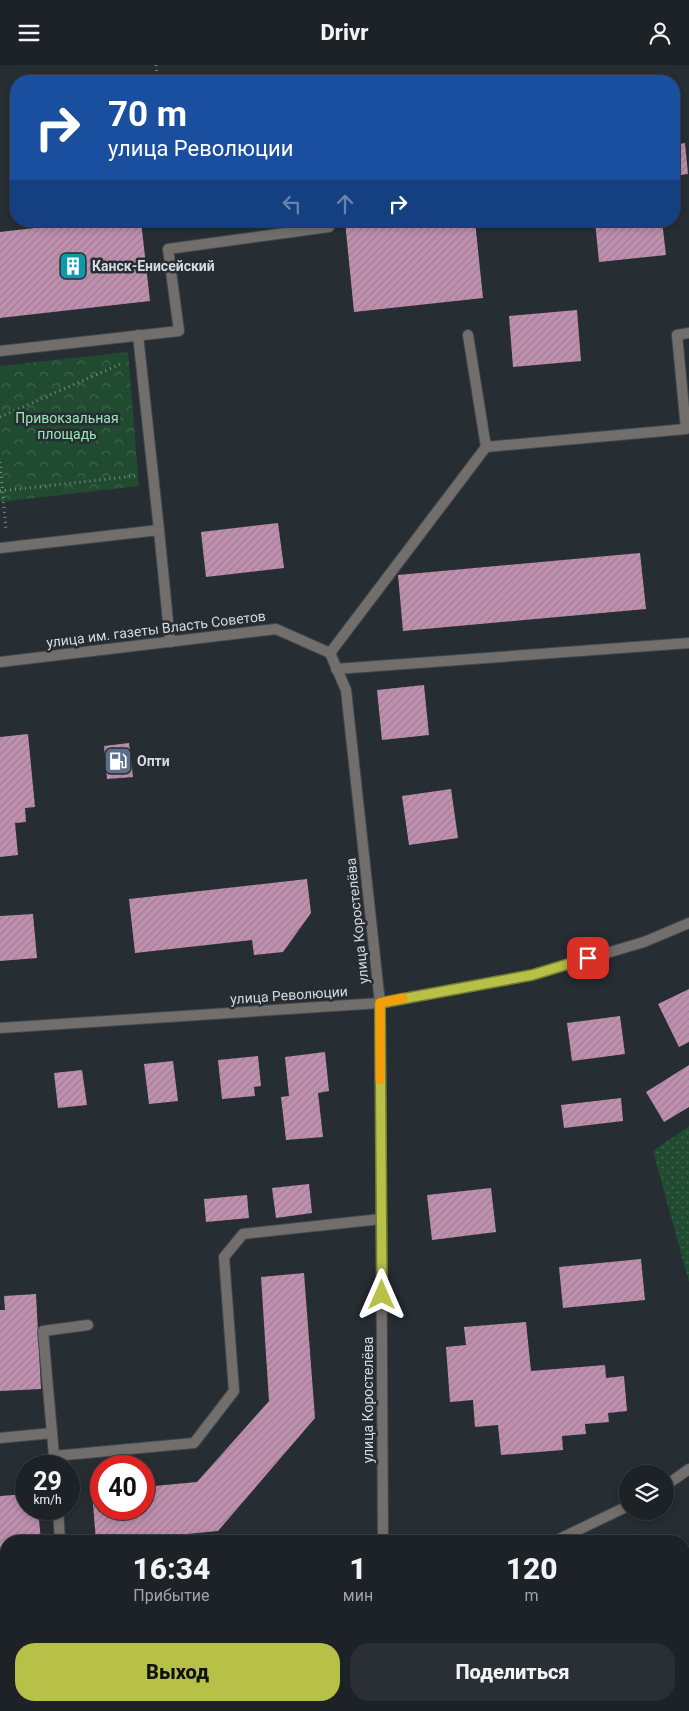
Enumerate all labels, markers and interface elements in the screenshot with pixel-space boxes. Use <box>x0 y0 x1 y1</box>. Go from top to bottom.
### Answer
icon: menu <box>15 19 43 47</box>
icon: person <box>646 19 674 47</box>
text: Drivr <box>321 20 368 45</box>
text: 70 m <box>108 94 187 135</box>
icon: right <box>25 95 90 160</box>
text: улица Революции <box>108 136 293 161</box>
icon: left <box>278 190 306 218</box>
icon: ahead <box>331 190 359 218</box>
icon: right <box>384 190 412 218</box>
building icon: Канск-Енисейский <box>58 251 88 281</box>
place label: Канск-Енисейский <box>92 258 215 274</box>
park label: Привокзальная площадь <box>15 410 119 442</box>
street label: улица им. газеты Власть Советов <box>45 608 267 650</box>
fuel station icon: Опти <box>103 746 133 776</box>
place label: Опти <box>137 753 170 769</box>
street label: улица Коростелёва <box>342 857 372 985</box>
pin <box>567 937 609 979</box>
icon: arrive <box>574 944 602 972</box>
street label: улица Революции <box>230 983 348 1007</box>
position arrow <box>355 1268 407 1320</box>
street label: улица Коростелёва <box>360 1337 376 1463</box>
speed limit sign: 40 <box>90 1455 155 1520</box>
map controls <box>619 1465 674 1520</box>
button: layers <box>619 1465 674 1520</box>
text: 29 <box>33 1467 62 1496</box>
text: km/h <box>33 1493 62 1507</box>
text: 16:34 <box>132 1551 210 1586</box>
text: 1 <box>349 1551 367 1586</box>
text: 120 <box>506 1551 558 1586</box>
text: Прибытие <box>133 1586 210 1605</box>
text: мин <box>343 1586 373 1605</box>
text: m <box>525 1586 539 1605</box>
button: Выход <box>15 1643 340 1701</box>
button: Поделиться <box>350 1643 675 1701</box>

